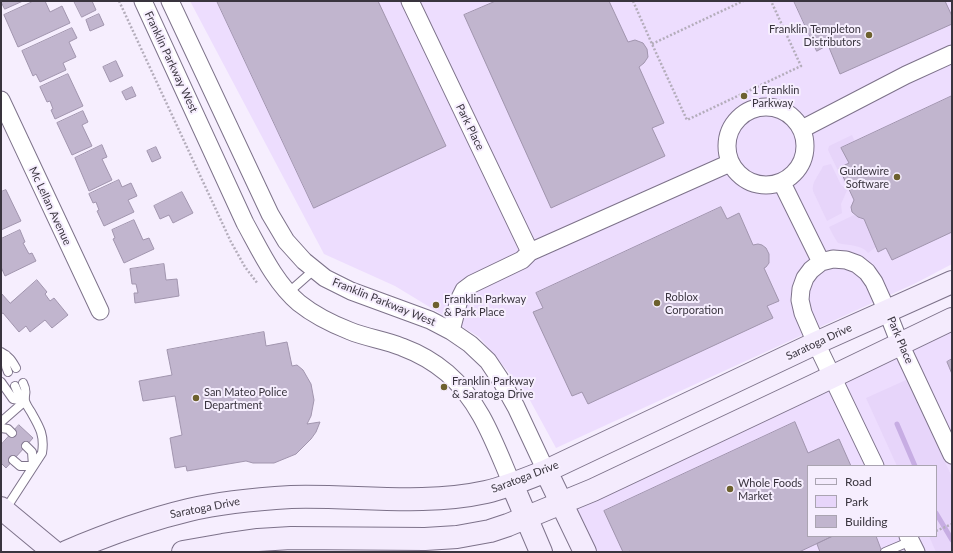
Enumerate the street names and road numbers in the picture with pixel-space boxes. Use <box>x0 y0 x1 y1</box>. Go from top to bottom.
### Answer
street label: Franklin Parkway West <box>142 9 200 115</box>
street label: Park Place <box>453 102 487 152</box>
street label: Mc Lellan Avenue <box>26 165 74 247</box>
street label: Franklin Parkway West <box>330 275 438 329</box>
street label: Park Place <box>884 314 916 366</box>
street label: Saratoga Drive <box>784 321 854 363</box>
street label: Saratoga Drive <box>489 458 561 496</box>
street label: Saratoga Drive <box>169 495 241 521</box>

